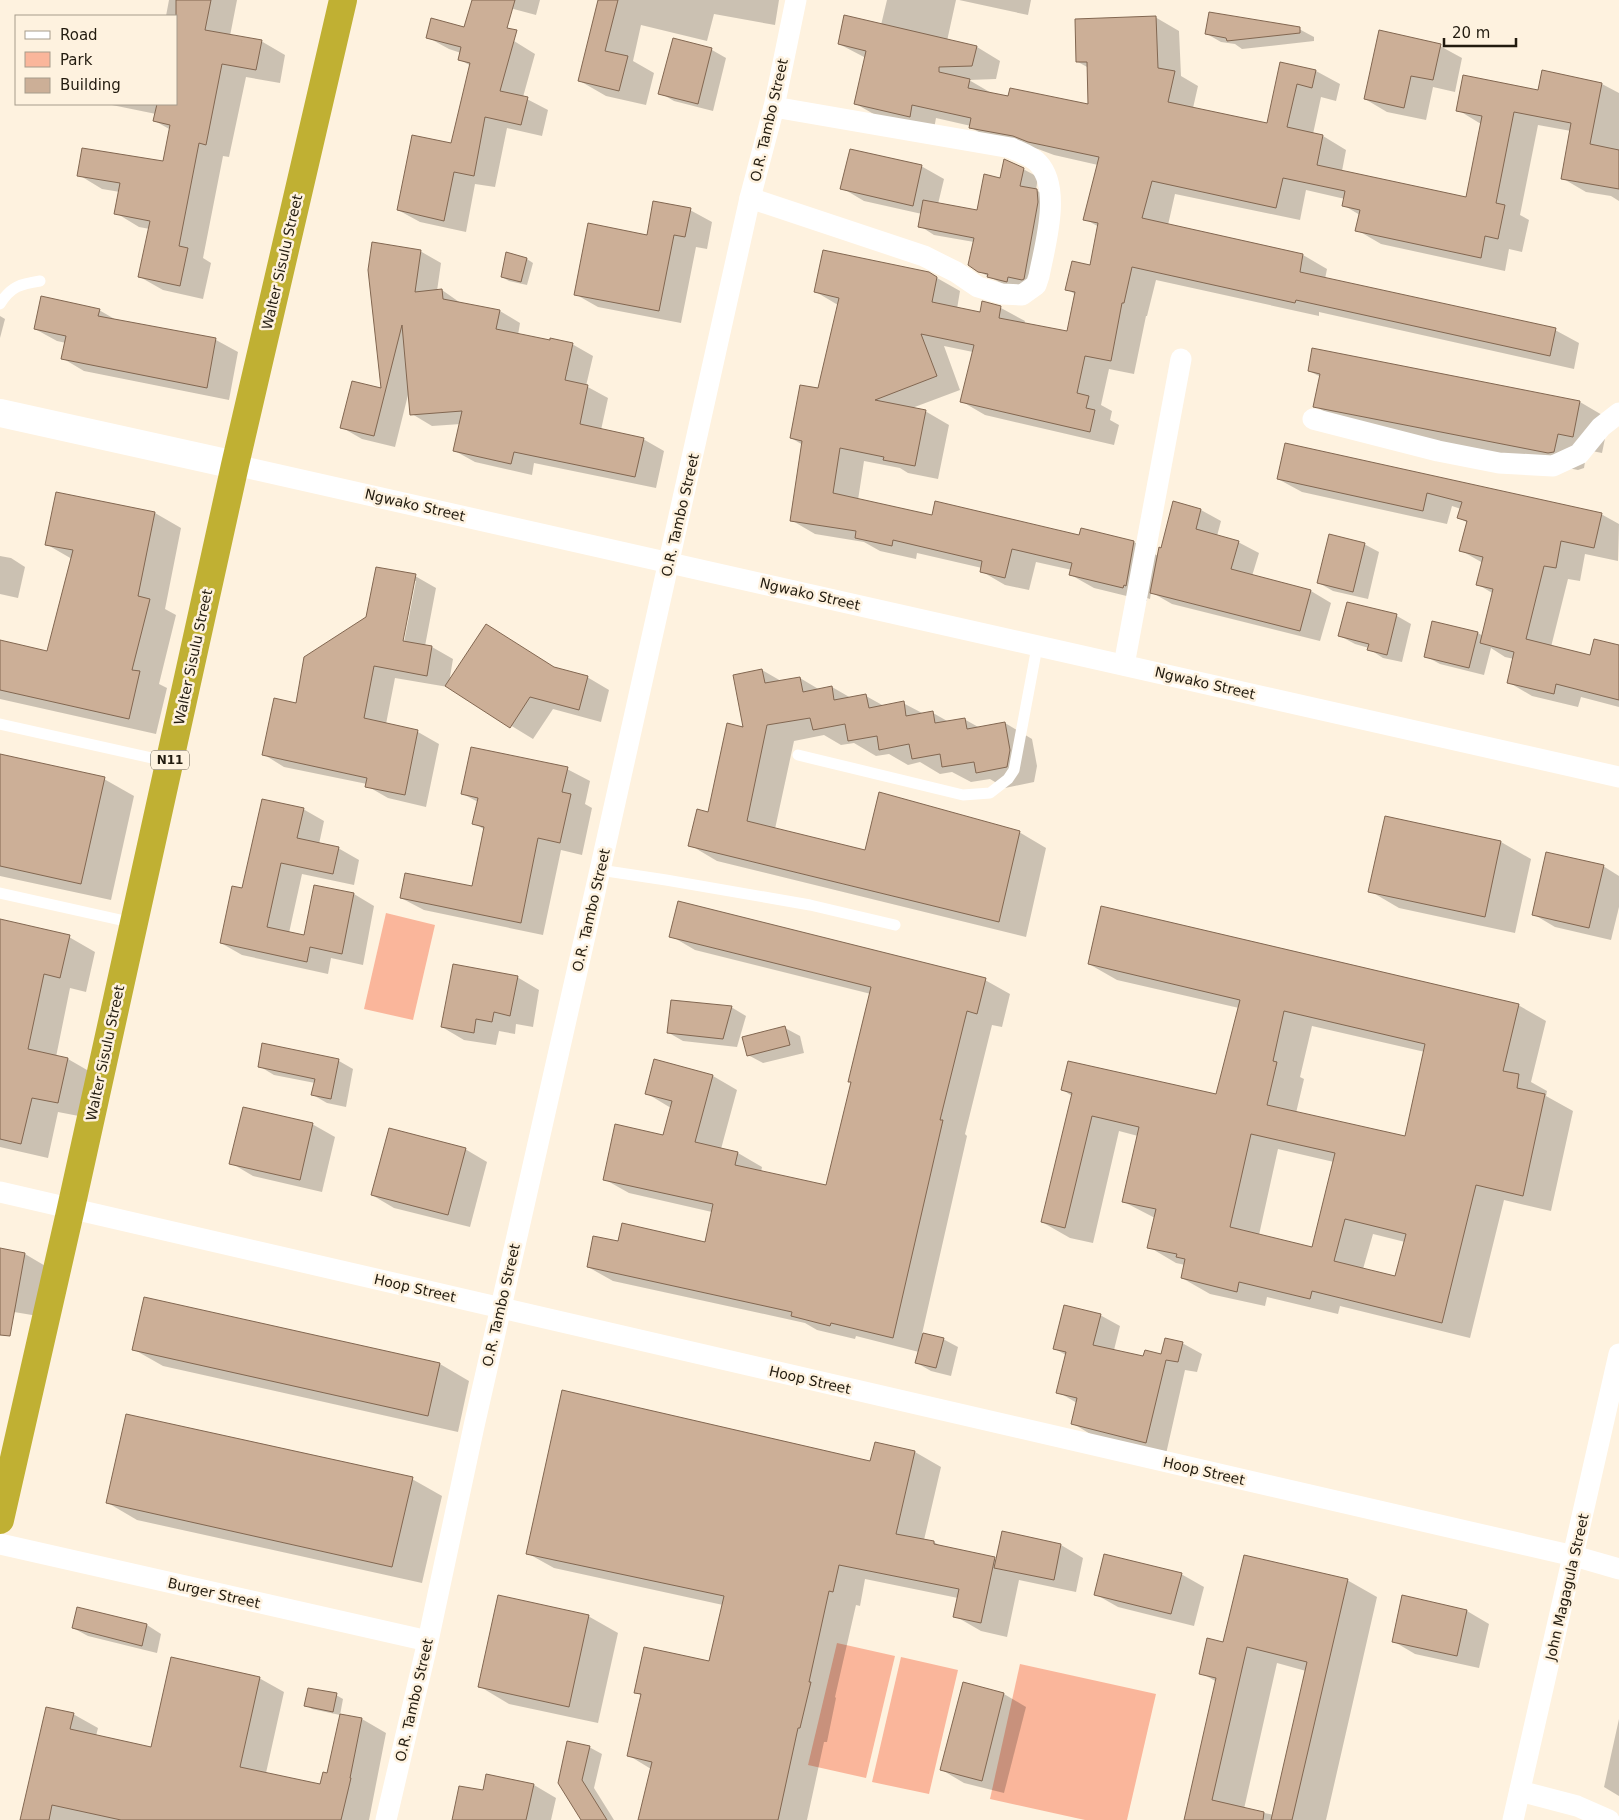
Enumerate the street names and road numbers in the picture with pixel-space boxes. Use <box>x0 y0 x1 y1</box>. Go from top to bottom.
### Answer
street label: O.R. Tambo Street <box>747 56 791 183</box>
street label: Walter Sisulu Street <box>259 192 305 331</box>
street label: O.R. Tambo Street <box>658 451 702 578</box>
street label: Ngwako Street <box>363 486 467 524</box>
street label: Ngwako Street <box>758 575 862 613</box>
street label: Walter Sisulu Street <box>171 587 215 726</box>
street label: Ngwako Street <box>1153 664 1257 702</box>
road number: N11 <box>151 750 189 770</box>
street label: O.R. Tambo Street <box>569 846 613 973</box>
street label: Walter Sisulu Street <box>83 983 127 1122</box>
street label: O.R. Tambo Street <box>479 1241 523 1368</box>
street label: Hoop Street <box>372 1271 458 1305</box>
street label: Hoop Street <box>767 1363 853 1397</box>
street label: Hoop Street <box>1161 1454 1247 1488</box>
street label: John Magagula Street <box>1542 1512 1592 1663</box>
street label: Burger Street <box>166 1575 262 1612</box>
street label: O.R. Tambo Street <box>392 1636 436 1763</box>

